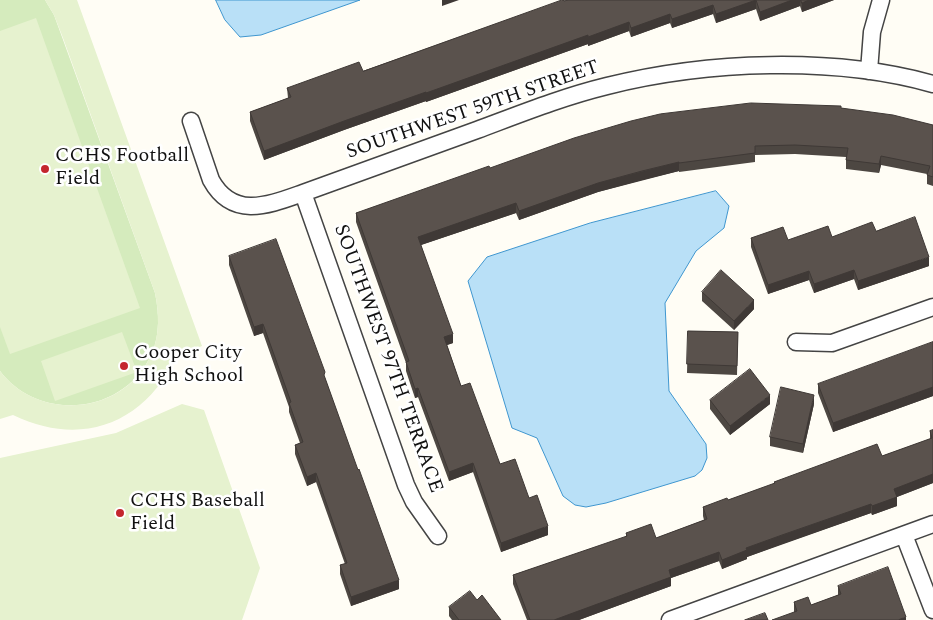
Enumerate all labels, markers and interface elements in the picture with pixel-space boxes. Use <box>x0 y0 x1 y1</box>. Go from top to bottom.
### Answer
street label: SOUTHWEST 59TH STREET <box>343 56 603 166</box>
place label: CCHS Football Field <box>55 145 189 192</box>
marker: CCHS Football Field <box>39 163 51 175</box>
street label: SOUTHWEST 97TH TERRACE <box>327 222 447 496</box>
place label: Cooper City High School <box>134 342 244 389</box>
marker: Cooper City High School <box>118 360 130 372</box>
place label: CCHS Baseball Field <box>130 490 265 537</box>
marker: CCHS Baseball Field <box>114 507 126 519</box>

